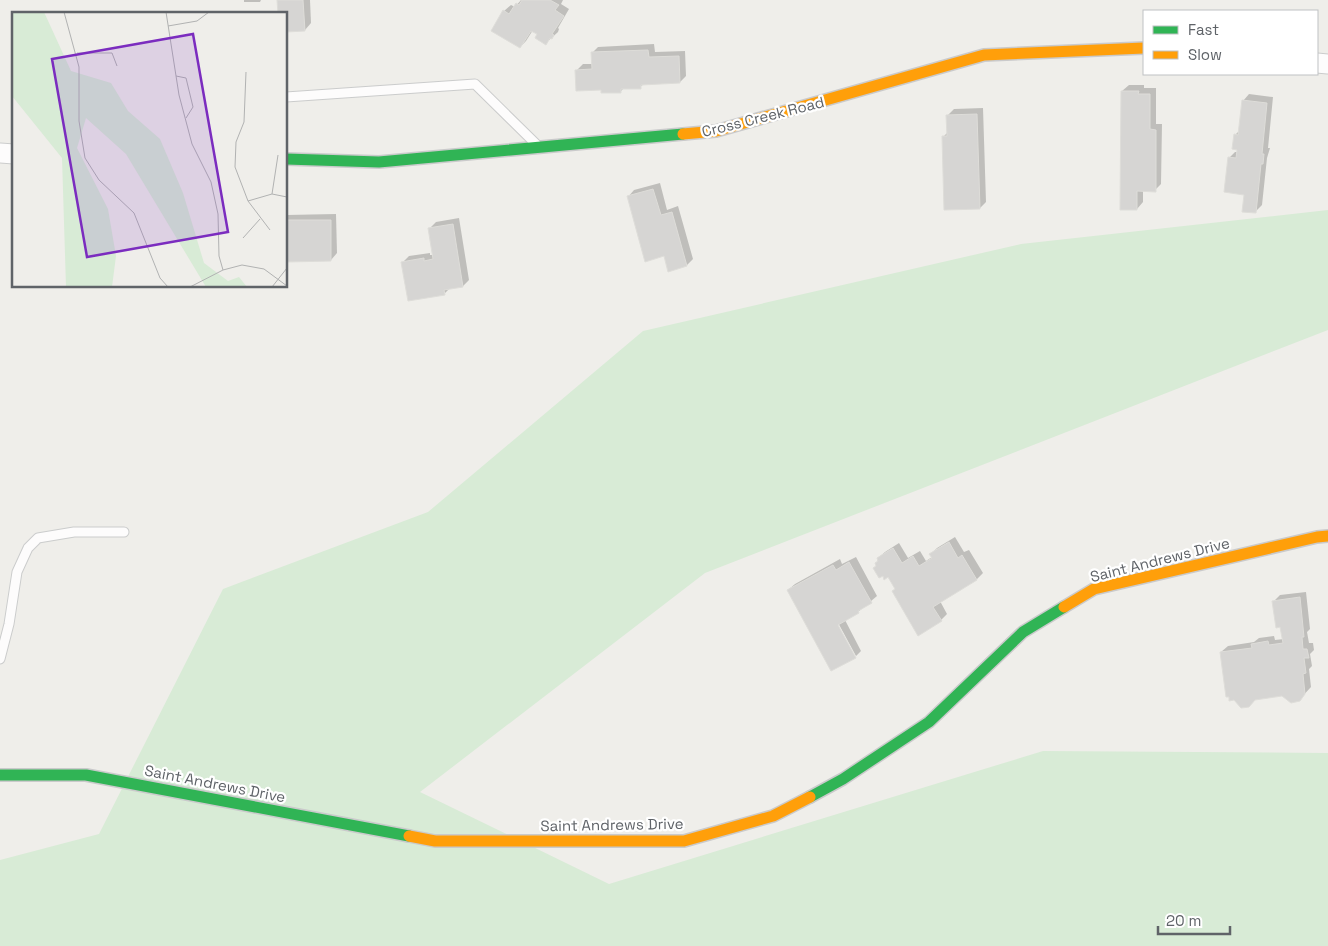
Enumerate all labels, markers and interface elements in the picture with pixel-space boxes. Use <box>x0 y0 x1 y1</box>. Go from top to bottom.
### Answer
legend <box>1143 10 1318 75</box>
inset map <box>12 12 288 288</box>
text: Fast <box>1188 20 1219 39</box>
text: Slow <box>1188 45 1222 64</box>
street label: Cross Creek Road <box>700 92 826 141</box>
street label: Saint Andrews Drive <box>1088 533 1232 586</box>
street label: Saint Andrews Drive <box>143 761 287 807</box>
street label: Saint Andrews Drive <box>540 814 684 835</box>
scale bar <box>1158 904 1230 936</box>
text: 20 m <box>1166 911 1201 930</box>

